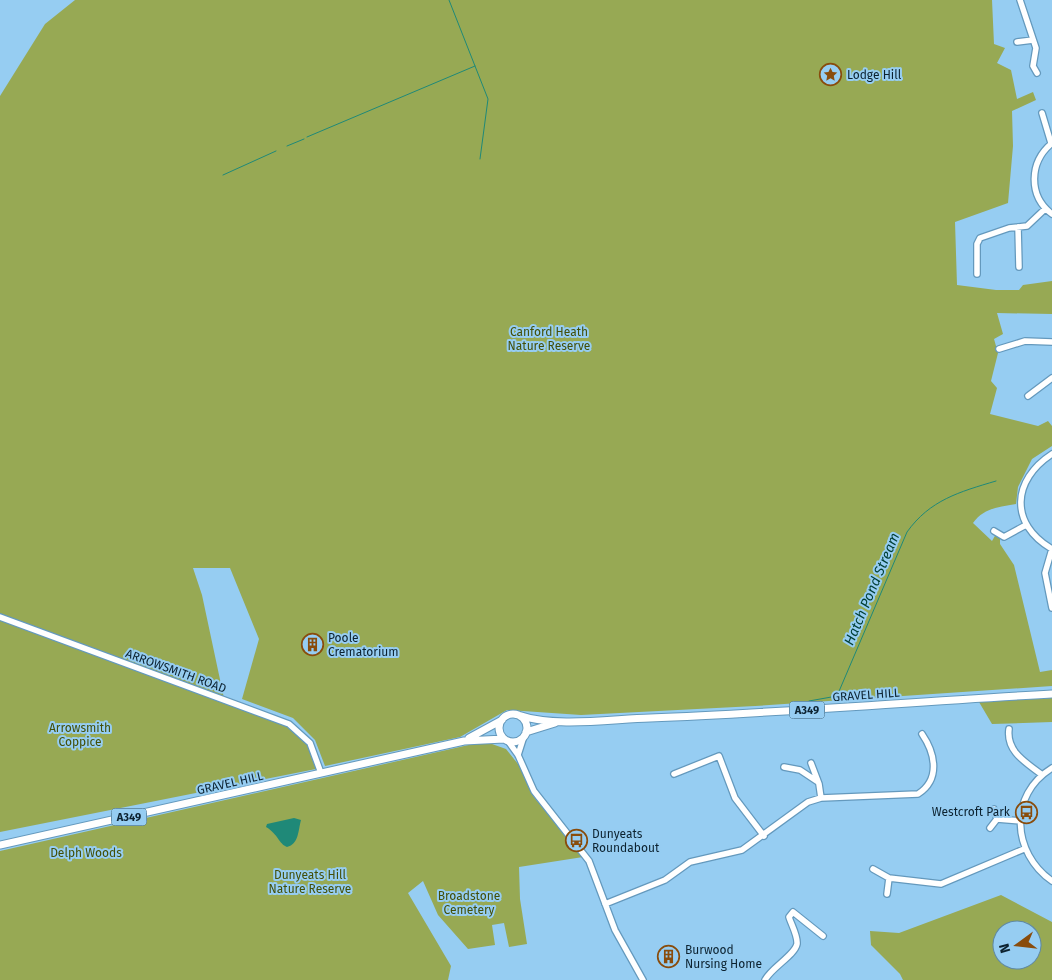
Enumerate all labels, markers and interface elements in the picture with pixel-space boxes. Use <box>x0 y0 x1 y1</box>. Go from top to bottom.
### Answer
place icon: Lodge Hill <box>819 63 843 87</box>
place label: Lodge Hill <box>847 68 902 82</box>
park label: Canford Heath Nature Reserve <box>508 325 590 353</box>
water label: Hatch Pond Stream <box>841 530 903 648</box>
place label: Poole Crematorium <box>328 631 399 659</box>
building icon: Poole Crematorium <box>300 633 324 657</box>
street label: ARROWSMITH ROAD <box>124 646 229 696</box>
street label: GRAVEL HILL <box>832 686 900 704</box>
road number: A349 <box>790 702 824 718</box>
park label: Arrowsmith Coppice <box>49 721 111 749</box>
street label: GRAVEL HILL <box>196 769 264 797</box>
bus stop icon: Westcroft Park <box>1014 800 1038 824</box>
place label: Westcroft Park <box>932 805 1011 819</box>
road number: A349 <box>112 809 146 826</box>
place label: Dunyeats Roundabout <box>592 827 660 855</box>
bus stop icon: Dunyeats Roundabout <box>564 829 588 853</box>
park label: Delph Woods <box>50 846 122 860</box>
park label: Dunyeats Hill Nature Reserve <box>269 868 351 896</box>
park label: Broadstone Cemetery <box>438 889 500 917</box>
north arrow <box>992 920 1042 970</box>
text: N <box>996 942 1014 955</box>
place label: Burwood Nursing Home <box>685 943 762 971</box>
building icon: Burwood Nursing Home <box>657 945 681 969</box>

